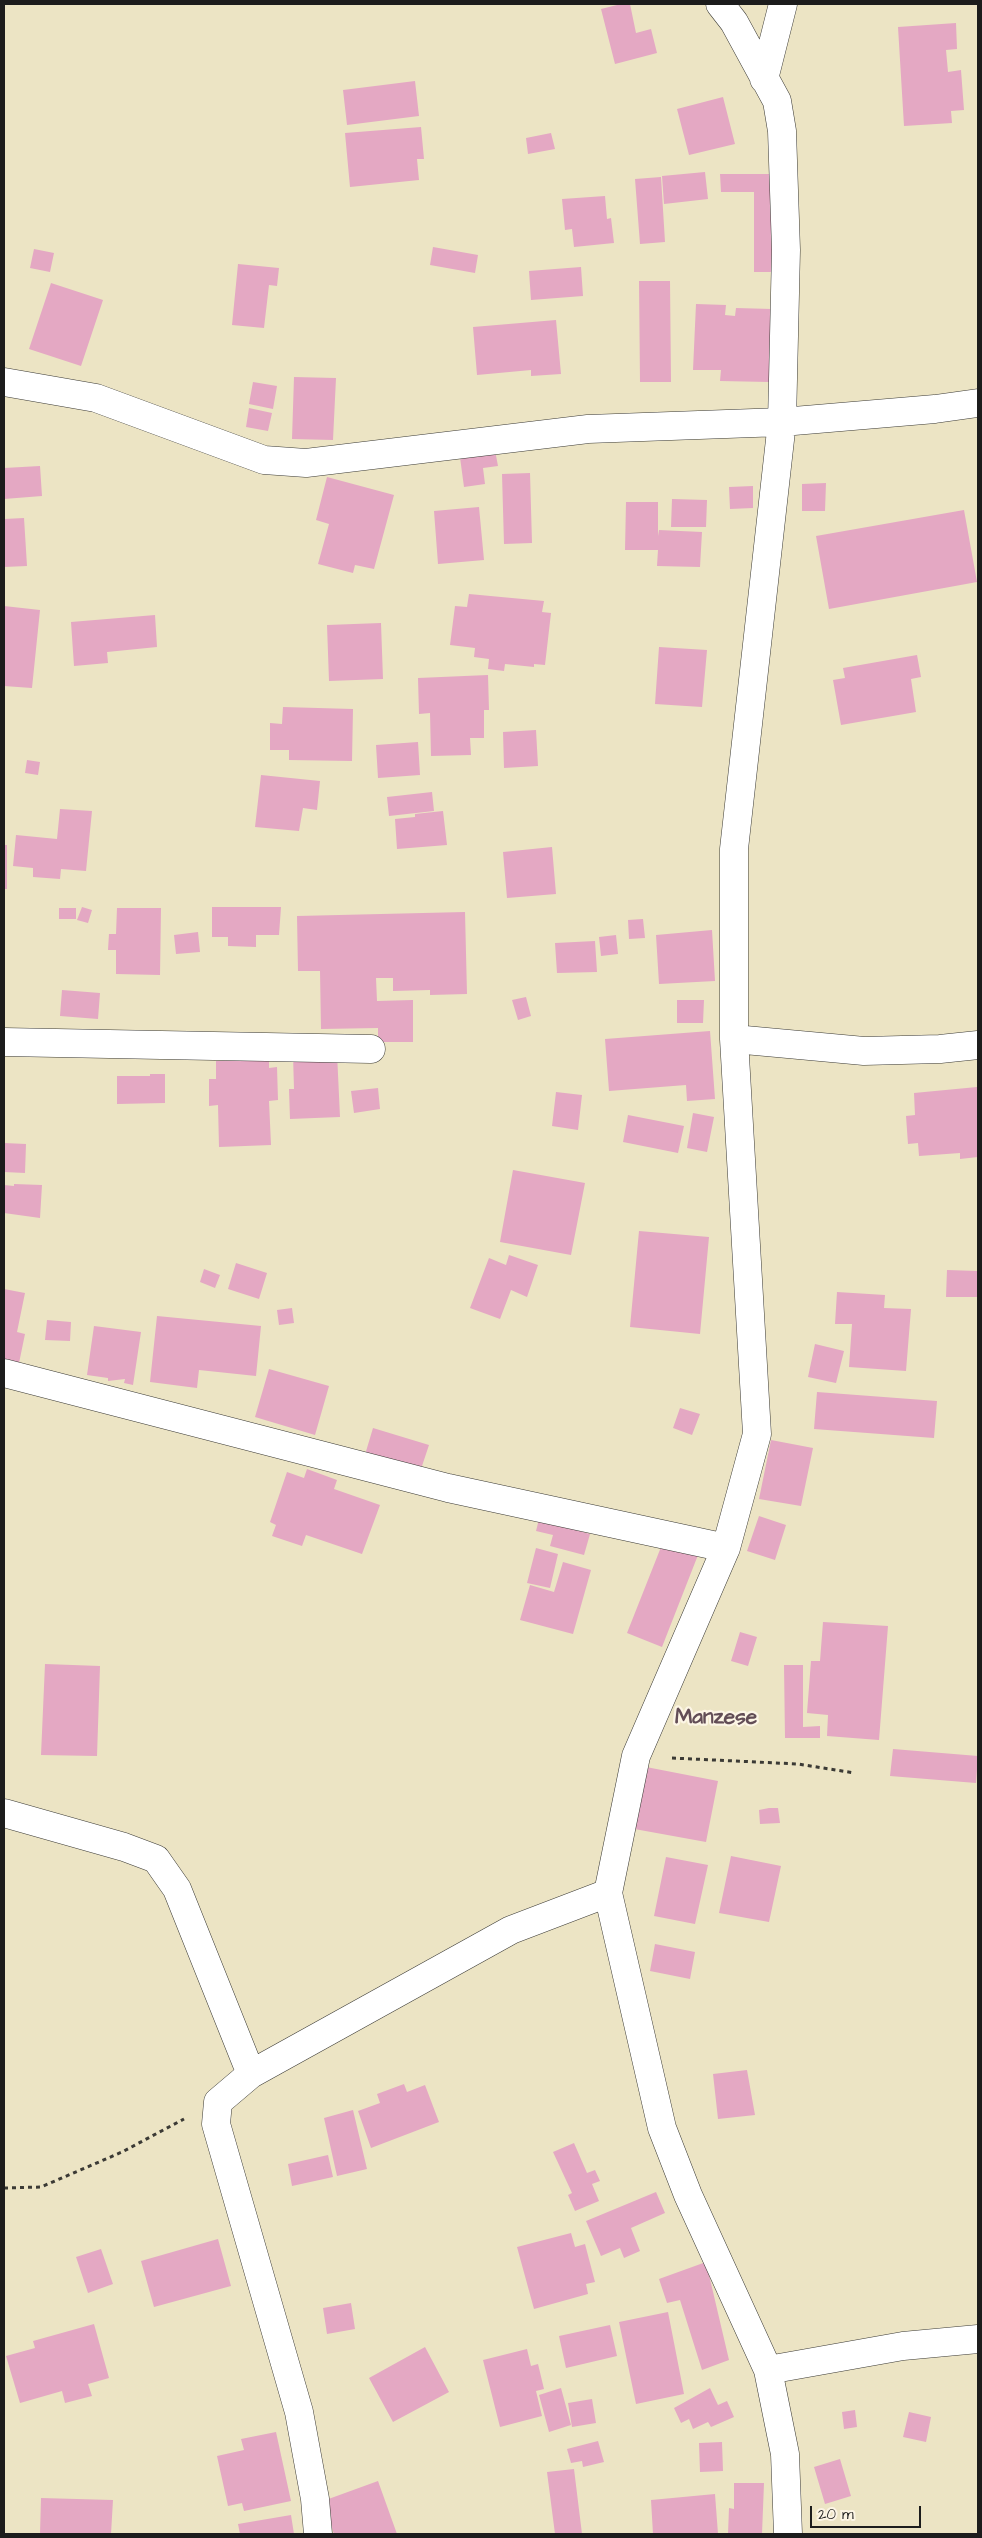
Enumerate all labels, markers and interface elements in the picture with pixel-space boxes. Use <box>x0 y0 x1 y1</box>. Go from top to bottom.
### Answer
district label: Manzese <box>675 1706 757 1732</box>
scale bar <box>812 2496 923 2528</box>
text: 20 m <box>818 2504 854 2525</box>

